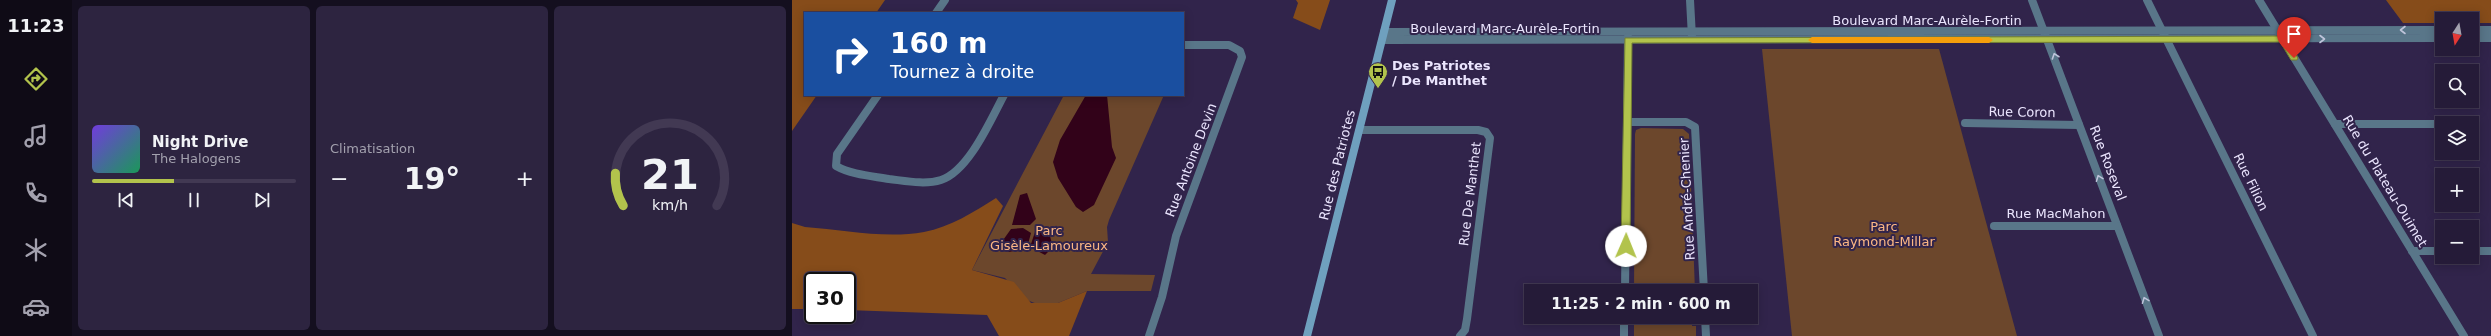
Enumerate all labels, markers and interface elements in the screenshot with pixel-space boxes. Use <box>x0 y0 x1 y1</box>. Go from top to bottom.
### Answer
north arrow <box>2435 12 2479 56</box>
map controls <box>2435 12 2479 264</box>
street label: Boulevard Marc-Aurèle-Fortin <box>1832 13 2022 28</box>
text: 11:23 <box>7 15 65 36</box>
pin <box>2277 17 2311 58</box>
street label: Boulevard Marc-Aurèle-Fortin <box>1410 21 1600 36</box>
icon: arrive <box>2283 23 2305 45</box>
one-way arrow <box>2400 26 2406 34</box>
text: 160 m <box>890 27 987 60</box>
icon: right <box>824 28 876 80</box>
one-way arrow <box>2319 35 2325 43</box>
one-way arrow <box>2051 52 2060 59</box>
place label: Des Patriotes / De Manthet <box>1392 58 1491 88</box>
text: Tournez à droite <box>890 61 1034 82</box>
bus stop icon: Des Patriotes / De Manthet <box>1367 61 1389 89</box>
button: search <box>2435 64 2479 108</box>
icon: directions <box>22 65 50 93</box>
street label: Rue Antoine Devin <box>1162 101 1220 219</box>
street label: Rue Coron <box>1988 104 2056 120</box>
street label: Rue des Patriotes <box>1316 108 1358 222</box>
street label: Rue du Plateau-Ouimet <box>2340 112 2430 250</box>
button: layers <box>2435 116 2479 160</box>
icon: music <box>22 122 50 150</box>
street label: Rue Roseval <box>2087 123 2129 203</box>
text: Night Drive <box>152 133 248 151</box>
street label: Rue André-Chenier <box>1676 137 1698 261</box>
text: Climatisation <box>330 141 415 156</box>
street label: Rue De Manthet <box>1456 141 1484 247</box>
text: 21 <box>641 150 699 199</box>
text: The Halogens <box>152 151 241 166</box>
street label: Rue Filion <box>2231 151 2271 213</box>
text: 19° <box>404 161 460 196</box>
text: − <box>330 166 348 191</box>
text: + <box>516 166 534 191</box>
button: + <box>2435 168 2479 212</box>
one-way arrow <box>2096 174 2104 181</box>
icon: phone <box>22 179 50 207</box>
icon: previous <box>115 189 137 211</box>
icon: pause <box>183 189 205 211</box>
icon: next <box>251 189 273 211</box>
text: km/h <box>652 197 688 213</box>
street label: Rue MacMahon <box>2007 206 2105 221</box>
park label: Parc Raymond-Millar <box>1833 219 1935 249</box>
button: − <box>2435 220 2479 264</box>
park label: Parc Gisèle-Lamoureux <box>990 223 1108 253</box>
position arrow <box>1605 225 1647 267</box>
icon: climate <box>22 236 50 264</box>
speed limit sign: 30 <box>804 272 856 324</box>
icon: car <box>22 293 50 321</box>
text: 11:25 · 2 min · 600 m <box>1551 295 1731 313</box>
one-way arrow <box>2142 296 2150 303</box>

